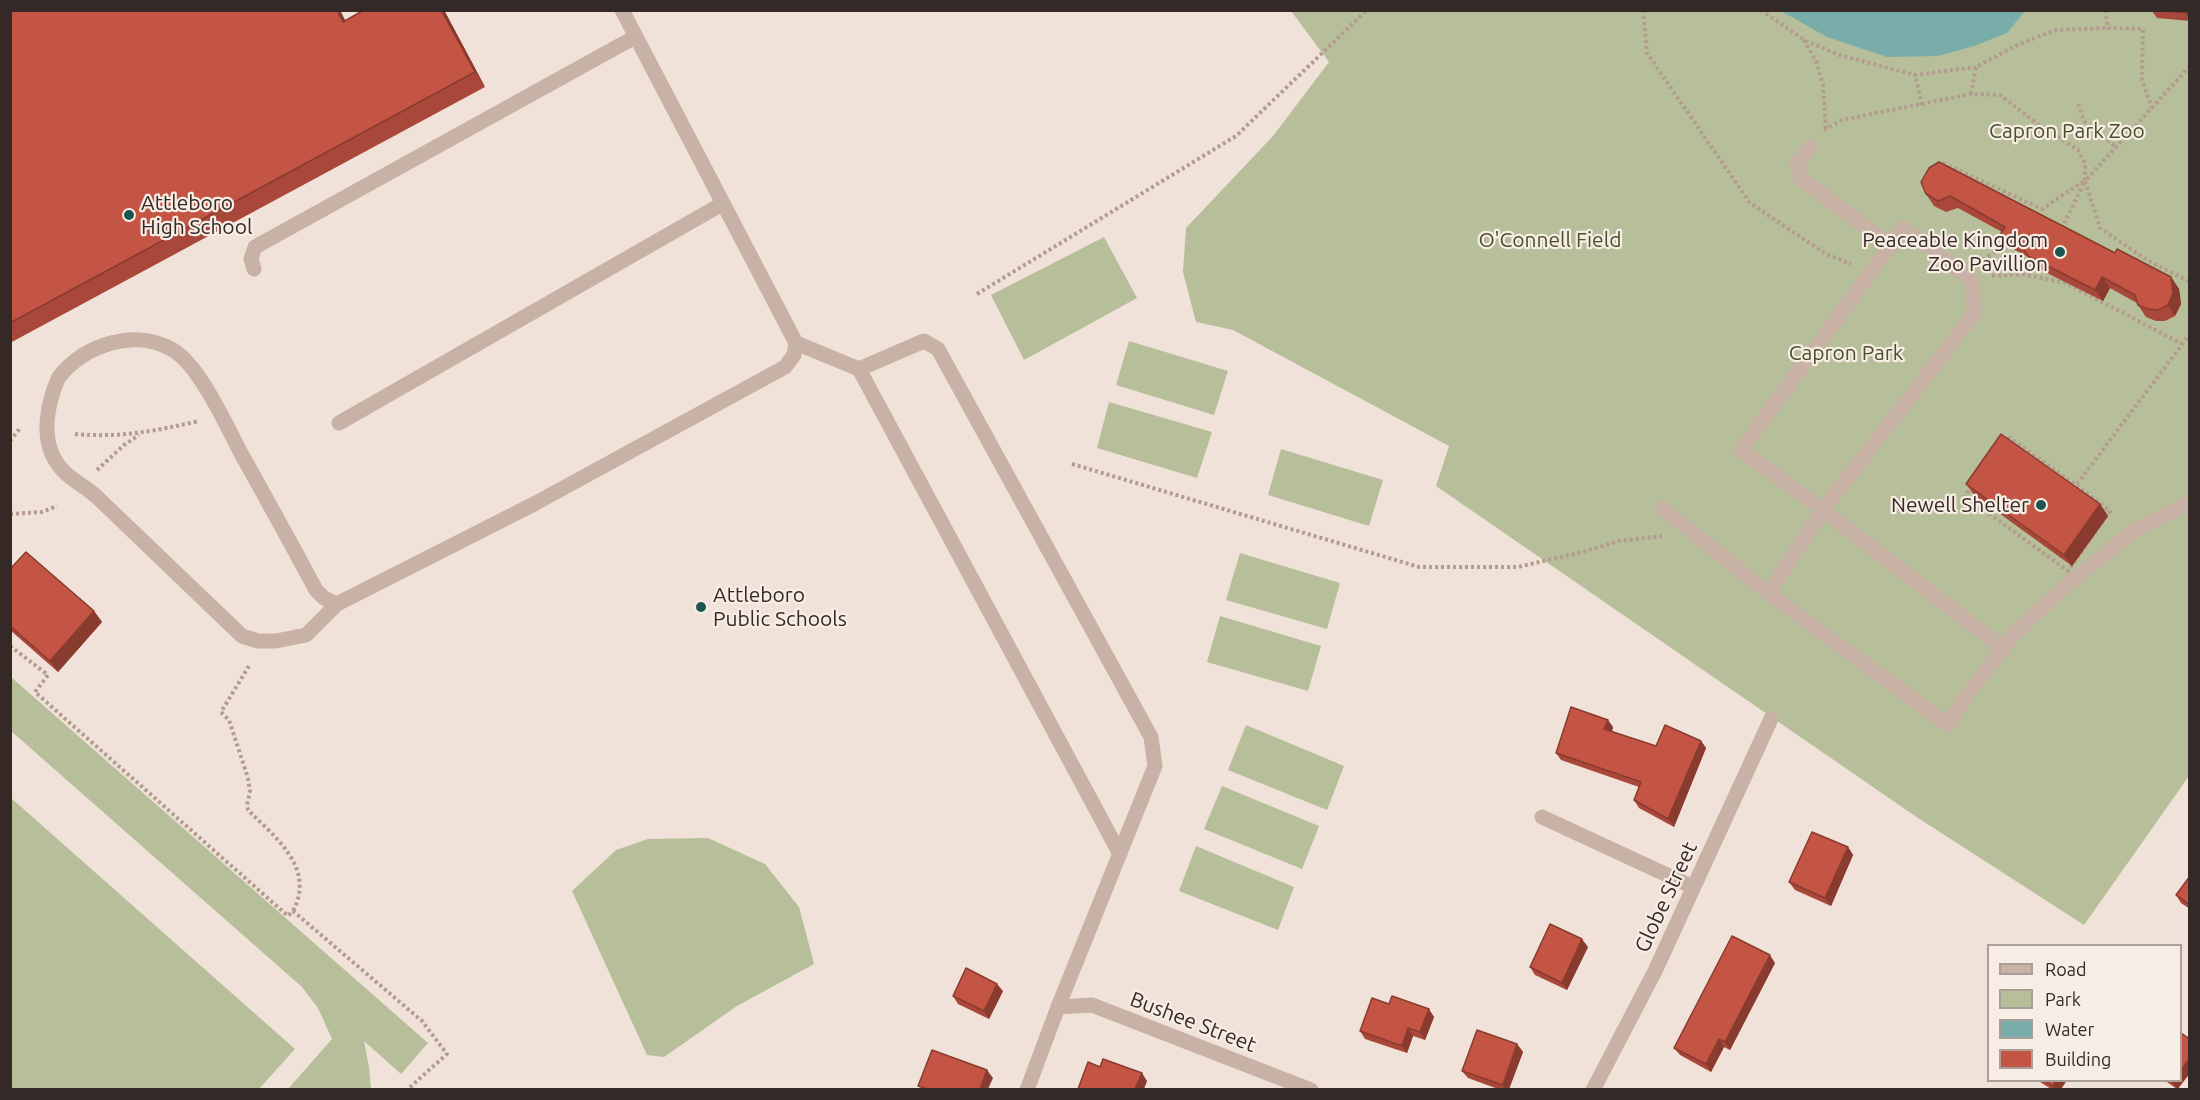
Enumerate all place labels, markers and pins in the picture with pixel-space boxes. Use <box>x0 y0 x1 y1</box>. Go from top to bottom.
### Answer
place label: Attleboro High School <box>141 190 252 240</box>
marker: Attleboro High School <box>122 208 136 222</box>
place label: Peaceable Kingdom Zoo Pavillion <box>1862 227 2048 277</box>
marker: Peaceable Kingdom Zoo Pavillion <box>2053 245 2067 259</box>
place label: Newell Shelter <box>1891 492 2029 518</box>
marker: Newell Shelter <box>2034 498 2048 512</box>
place label: Attleboro Public Schools <box>713 582 847 632</box>
marker: Attleboro Public Schools <box>694 600 708 614</box>

